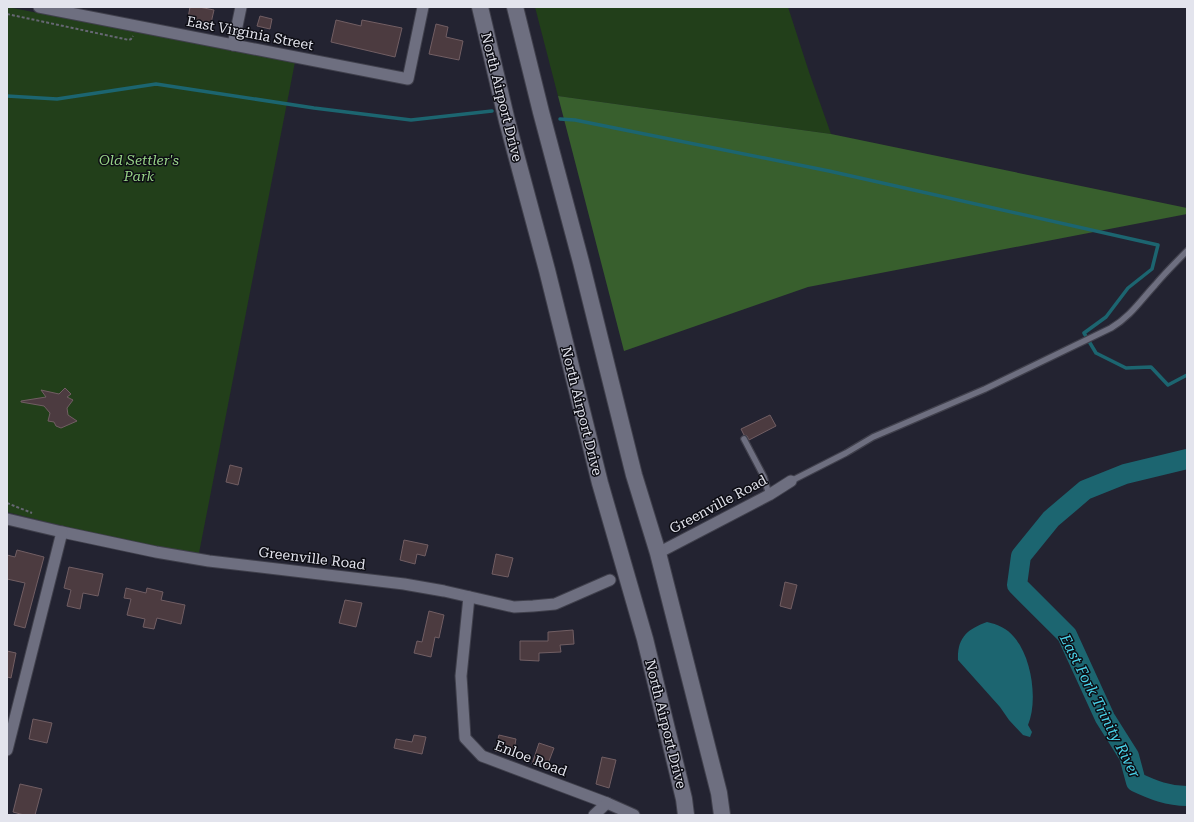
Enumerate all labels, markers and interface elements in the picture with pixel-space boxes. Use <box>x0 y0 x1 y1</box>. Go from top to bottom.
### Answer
street label: East Virginia Street <box>185 13 315 53</box>
street label: North Airport Drive <box>478 31 526 164</box>
park label: Old Settler's Park <box>99 152 180 184</box>
street label: North Airport Drive <box>558 345 606 478</box>
street label: Greenville Road <box>667 472 769 536</box>
street label: Greenville Road <box>258 543 366 573</box>
water label: East Fork Trinity River <box>1055 630 1144 782</box>
street label: North Airport Drive <box>642 658 690 791</box>
street label: Enloe Road <box>492 737 570 779</box>

